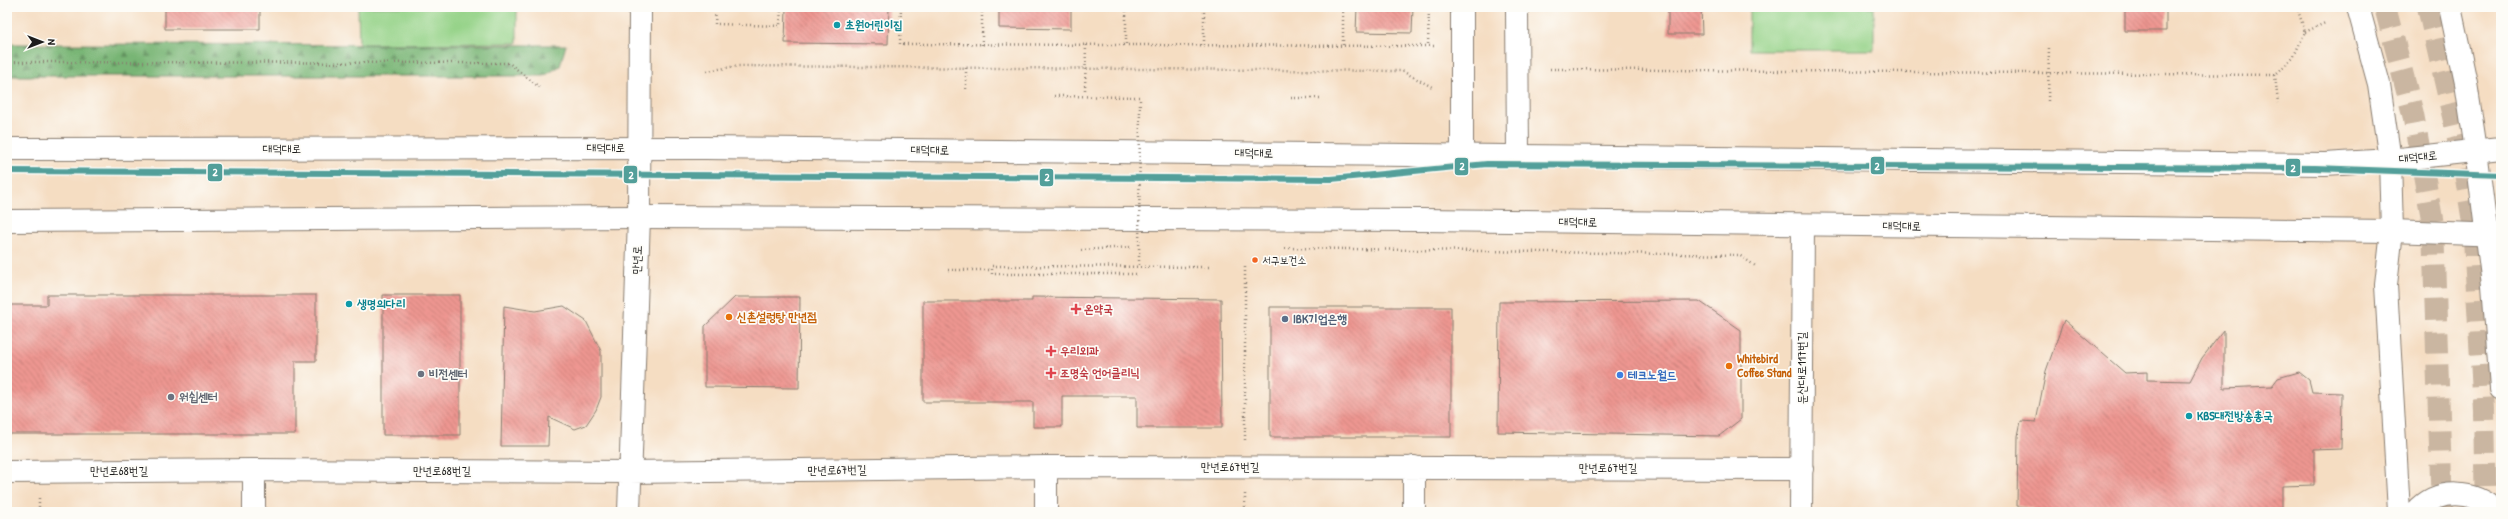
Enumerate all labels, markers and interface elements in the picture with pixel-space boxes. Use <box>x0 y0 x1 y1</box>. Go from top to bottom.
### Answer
place label: 초원어린이집 <box>845 16 903 33</box>
marker: 초원어린이집 <box>832 20 842 30</box>
north arrow <box>22 22 62 62</box>
text: N <box>45 39 59 45</box>
street label: 대덕대로 <box>587 139 625 156</box>
street label: 대덕대로 <box>263 140 301 157</box>
street label: 대덕대로 <box>911 141 949 158</box>
street label: 대덕대로 <box>1235 144 1273 161</box>
street label: 대덕대로 <box>2398 146 2438 167</box>
line badge: 2 <box>1870 156 1885 175</box>
line badge: 2 <box>1454 157 1469 176</box>
line badge: 2 <box>2285 158 2301 177</box>
text: 2 <box>1459 159 1465 173</box>
text: 2 <box>1874 159 1880 173</box>
text: 2 <box>2290 161 2296 175</box>
line badge: 2 <box>207 163 223 182</box>
text: 2 <box>212 165 218 179</box>
line badge: 2 <box>623 165 638 184</box>
text: 2 <box>628 168 634 182</box>
line badge: 2 <box>1039 168 1054 187</box>
text: 2 <box>1044 170 1050 184</box>
street label: 대덕대로 <box>1559 213 1597 230</box>
street label: 대덕대로 <box>1883 217 1921 234</box>
street label: 만년로 <box>627 245 646 275</box>
place label: 서구보건소 <box>1262 253 1306 267</box>
marker: 서구보건소 <box>1250 255 1260 265</box>
place label: 생명의다리 <box>356 295 405 312</box>
marker: 생명의다리 <box>344 299 354 309</box>
place label: 온약국 <box>1084 300 1113 317</box>
marker: 온약국 <box>1071 304 1081 314</box>
place label: 신촌설렁탕 만년점 <box>737 308 817 325</box>
place label: IBK기업은행 <box>1293 310 1347 327</box>
marker: 신촌설렁탕 만년점 <box>724 312 734 322</box>
marker: IBK기업은행 <box>1280 314 1290 324</box>
street label: 둔산대로117번길 <box>1793 331 1810 404</box>
place label: 우리외과 <box>1060 342 1099 359</box>
marker: 우리외과 <box>1045 345 1057 357</box>
place label: Whitebird Coffee Stand <box>1737 350 1792 381</box>
marker: Whitebird Coffee Stand <box>1724 361 1734 371</box>
place label: 조명숙 언어클리닉 <box>1060 364 1140 381</box>
place label: 비전센터 <box>429 365 468 382</box>
place label: 테크노월드 <box>1628 366 1677 383</box>
marker: 조명숙 언어클리닉 <box>1045 367 1057 379</box>
marker: 비전센터 <box>416 369 426 379</box>
marker: 테크노월드 <box>1615 370 1625 380</box>
place label: 워쉽센터 <box>179 388 218 405</box>
marker: 워쉽센터 <box>166 392 176 402</box>
place label: KBS대전방송총국 <box>2197 407 2273 424</box>
marker: KBS대전방송총국 <box>2184 411 2194 421</box>
street label: 만년로67번길 <box>1200 458 1260 475</box>
street label: 만년로67번길 <box>1578 459 1638 476</box>
street label: 만년로67번길 <box>807 460 867 479</box>
street label: 만년로68번길 <box>90 462 148 479</box>
street label: 만년로68번길 <box>413 462 471 479</box>

